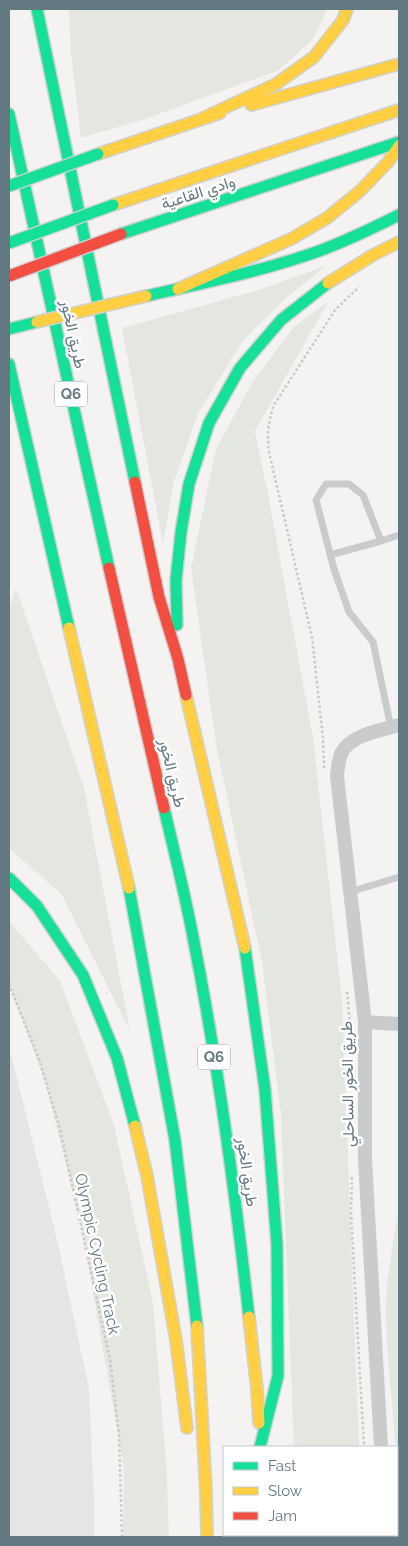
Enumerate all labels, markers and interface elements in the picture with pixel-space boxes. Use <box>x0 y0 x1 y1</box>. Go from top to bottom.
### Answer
street label: وادي القاعية <box>159 172 239 217</box>
street label: طريق الخور <box>56 297 90 370</box>
road number: Q6 <box>55 382 87 406</box>
street label: طريق الخور <box>154 736 190 809</box>
street label: طريق الخور الساحلي <box>337 1021 362 1147</box>
road number: Q6 <box>198 1044 230 1070</box>
street label: طريق الخور <box>232 1135 262 1208</box>
street label: Olympic Cycling Track <box>71 1172 124 1337</box>
legend <box>223 1446 398 1536</box>
text: Fast <box>268 1457 296 1475</box>
text: Slow <box>268 1482 302 1500</box>
text: Jam <box>268 1507 297 1525</box>

